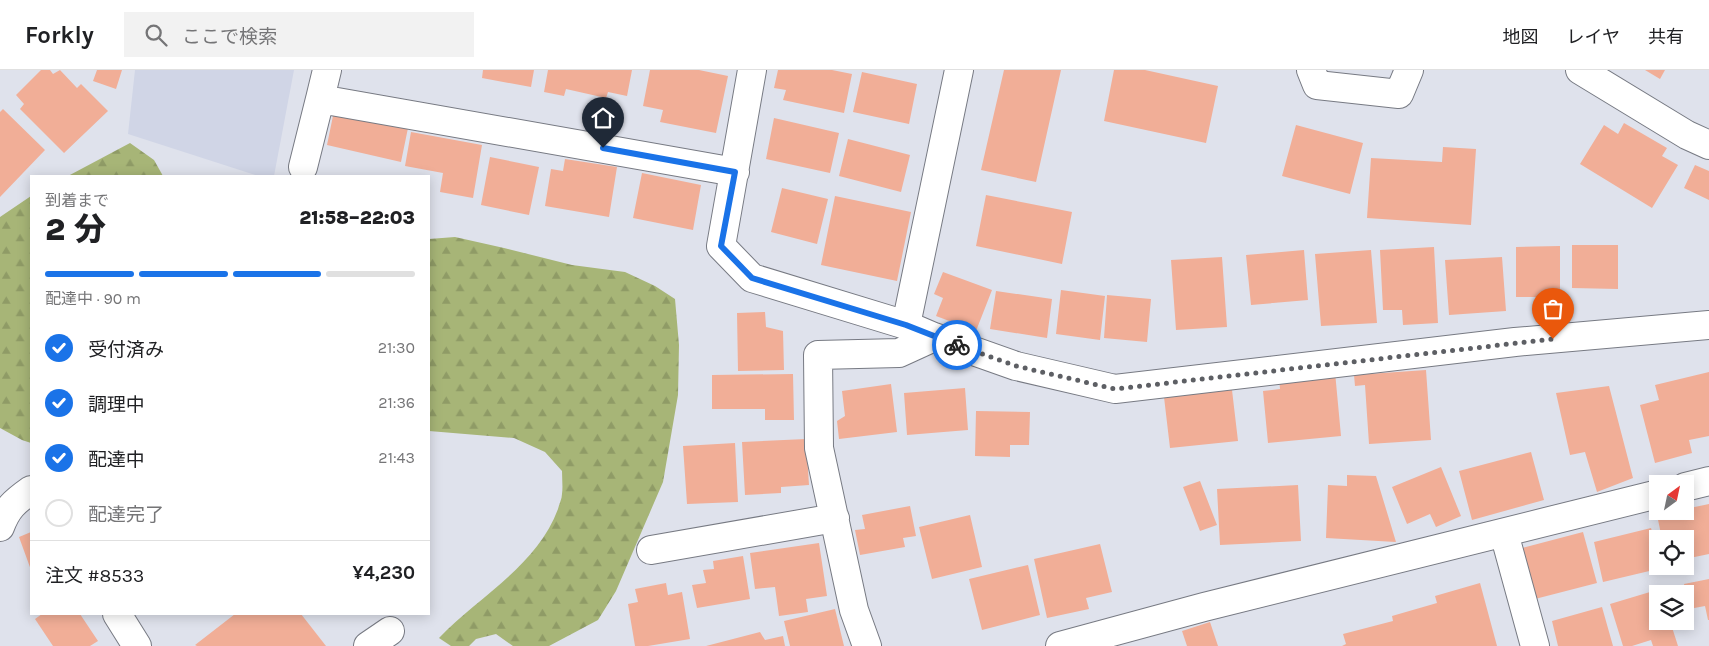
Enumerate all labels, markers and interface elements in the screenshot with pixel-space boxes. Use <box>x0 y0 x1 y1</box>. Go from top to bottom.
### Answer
search box <box>124 12 474 57</box>
text: Forkly <box>25 21 94 49</box>
icon: search <box>142 21 170 49</box>
text: ここで検索 <box>182 26 277 48</box>
text: 地図 <box>1503 26 1539 48</box>
text: レイヤ <box>1567 26 1620 48</box>
text: 共有 <box>1648 26 1684 48</box>
pin <box>582 97 624 148</box>
icon: home <box>589 104 617 132</box>
text: 到着まで <box>45 191 109 210</box>
text: 21:58–22:03 <box>299 207 415 229</box>
text: 2 分 <box>45 211 106 248</box>
pin <box>1532 288 1574 339</box>
text: 配達中 · 90 m <box>45 289 141 308</box>
icon: bag <box>1539 295 1567 323</box>
courier <box>932 320 982 370</box>
icon: bike <box>943 331 971 359</box>
icon: check <box>45 334 73 362</box>
text: 21:30 <box>378 338 415 357</box>
text: 受付済み <box>88 339 164 361</box>
icon: check <box>45 389 73 417</box>
text: 21:36 <box>378 393 415 412</box>
text: 調理中 <box>88 394 145 416</box>
icon: check <box>45 444 73 472</box>
text: 21:43 <box>378 448 415 467</box>
text: 配達中 <box>88 449 145 471</box>
north arrow <box>1649 475 1694 520</box>
map controls <box>1649 475 1694 630</box>
text: 配達完了 <box>88 504 164 526</box>
button: locate <box>1649 530 1694 575</box>
text: ¥4,230 <box>352 562 415 584</box>
text: 注文 #8533 <box>45 565 144 587</box>
button: layers <box>1649 585 1694 630</box>

